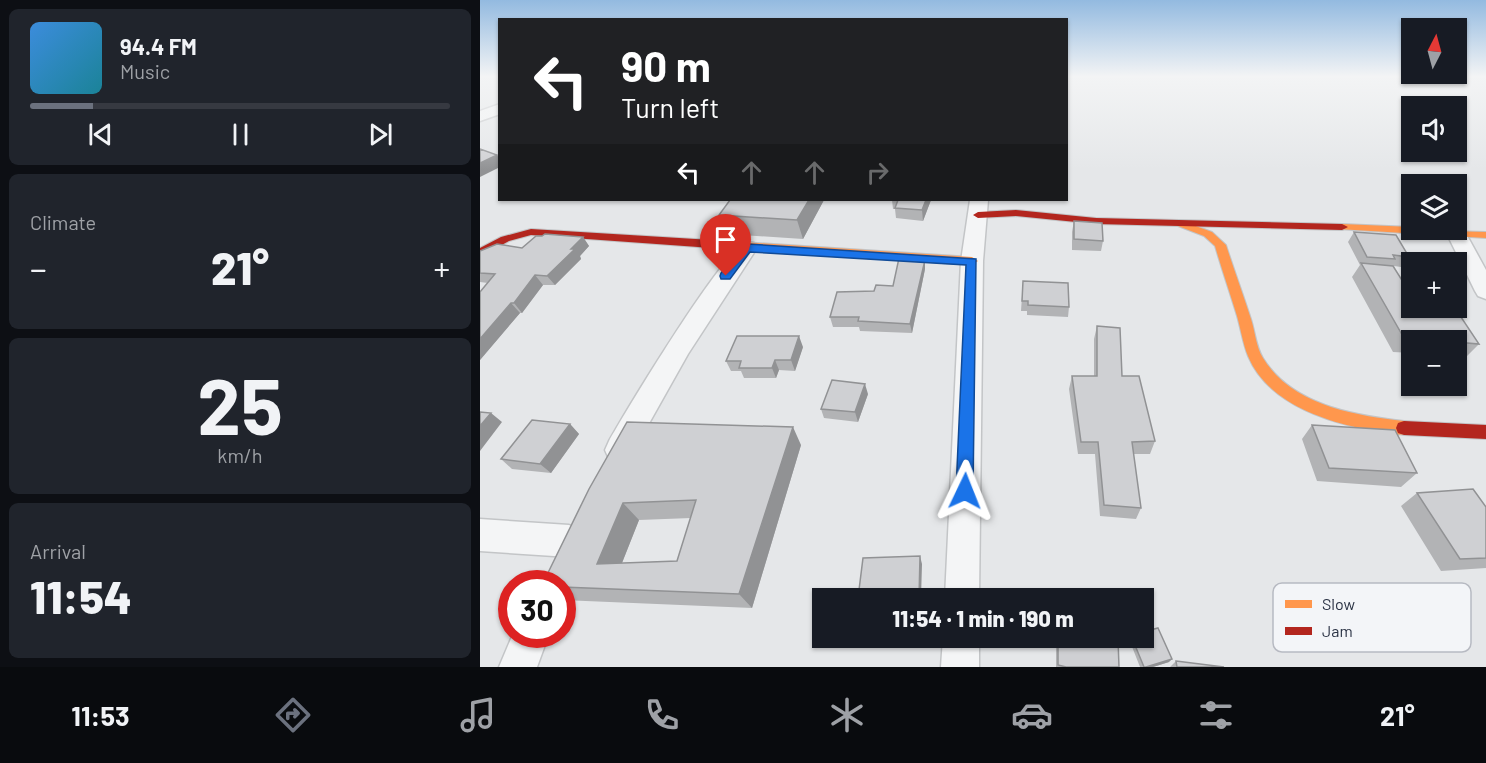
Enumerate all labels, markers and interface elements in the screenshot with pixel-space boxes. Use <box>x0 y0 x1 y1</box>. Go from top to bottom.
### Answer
north arrow <box>1401 18 1467 84</box>
map controls <box>1401 18 1467 396</box>
text: 94.4 FM <box>120 33 197 59</box>
text: 90 m <box>621 40 711 90</box>
icon: left <box>522 42 600 120</box>
text: Music <box>120 59 170 83</box>
text: Turn left <box>621 91 719 123</box>
button: sound <box>1401 96 1467 162</box>
icon: previous <box>84 118 117 151</box>
icon: pause <box>224 118 257 151</box>
icon: next <box>364 118 397 151</box>
icon: left <box>672 156 705 189</box>
icon: ahead <box>735 156 768 189</box>
icon: ahead <box>798 156 831 189</box>
icon: right <box>861 156 894 189</box>
button: layers <box>1401 174 1467 240</box>
text: Climate <box>30 210 96 234</box>
pin <box>700 214 751 276</box>
icon: arrive <box>709 223 742 256</box>
text: 21° <box>211 240 269 294</box>
text: − <box>30 248 47 288</box>
text: + <box>433 248 450 288</box>
button: + <box>1401 252 1467 318</box>
button: − <box>1401 330 1467 396</box>
text: 25 <box>197 357 283 451</box>
text: km/h <box>217 443 263 467</box>
position arrow <box>933 459 997 523</box>
text: Arrival <box>30 539 86 563</box>
text: 11:54 <box>30 569 132 623</box>
speed limit sign: 30 <box>498 570 576 648</box>
legend <box>1273 583 1471 652</box>
text: Slow <box>1322 594 1355 613</box>
text: 11:54 · 1 min · 190 m <box>892 605 1074 631</box>
text: Jam <box>1322 621 1353 640</box>
icon: directions <box>272 694 314 736</box>
icon: music <box>457 694 499 736</box>
icon: phone <box>641 694 683 736</box>
icon: climate <box>826 694 868 736</box>
icon: car <box>1011 694 1053 736</box>
icon: filters <box>1195 694 1237 736</box>
text: 11:53 <box>71 699 130 731</box>
text: 21° <box>1380 699 1415 731</box>

